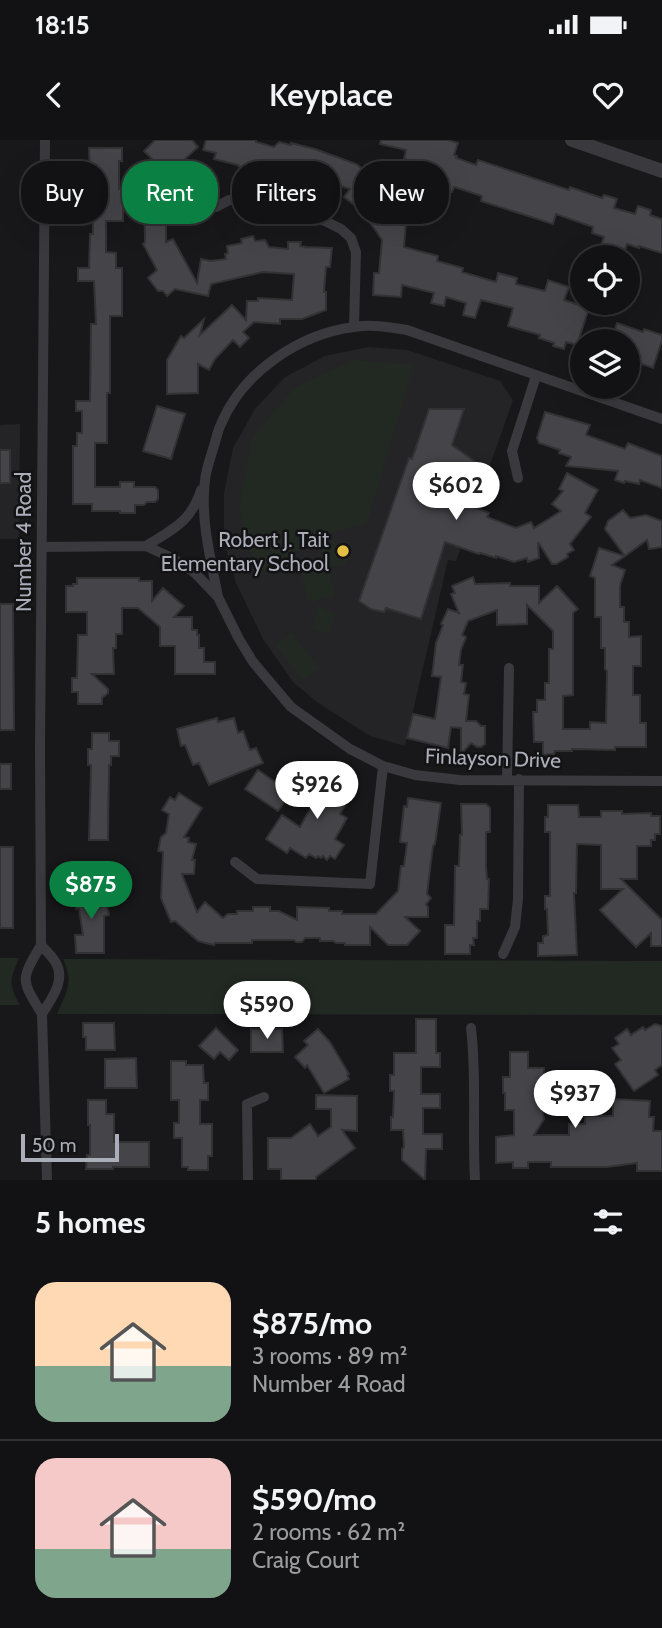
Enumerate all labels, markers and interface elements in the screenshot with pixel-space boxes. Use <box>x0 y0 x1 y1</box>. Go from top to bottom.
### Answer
text: 18:15 <box>35 9 90 41</box>
text: Keyplace <box>269 75 393 114</box>
icon: back <box>35 76 73 114</box>
icon: heart <box>589 76 627 114</box>
chip: Buy <box>21 161 108 224</box>
chip: Rent <box>122 161 218 224</box>
chip: Filters <box>232 161 340 224</box>
chip: New <box>354 161 449 224</box>
map controls <box>570 245 640 399</box>
button: locate <box>570 245 640 315</box>
button: layers <box>570 329 640 399</box>
pin: $602 <box>415 462 497 522</box>
text: $602 <box>429 471 483 499</box>
street label: Number 4 Road <box>11 472 36 612</box>
place label: Robert J. Tait Elementary School <box>161 527 329 576</box>
marker: Robert J. Tait Elementary School <box>335 543 351 559</box>
street label: Finlayson Drive <box>425 743 562 773</box>
pin: $926 <box>276 762 358 821</box>
text: $926 <box>291 770 343 798</box>
pin: $875 <box>50 862 132 921</box>
text: $875 <box>65 870 117 898</box>
pin: $590 <box>226 982 308 1041</box>
text: $590 <box>240 990 294 1018</box>
pin: $937 <box>534 1070 616 1130</box>
text: $937 <box>550 1079 600 1107</box>
scale bar <box>21 1131 119 1163</box>
text: 50 m <box>32 1134 76 1157</box>
icon: filters <box>589 1203 627 1241</box>
text: 5 homes <box>35 1204 146 1241</box>
text: $875/mo <box>252 1305 372 1342</box>
icon: home <box>91 1310 175 1394</box>
text: 3 rooms · 89 m² <box>252 1342 407 1370</box>
text: Number 4 Road <box>252 1370 406 1398</box>
text: $590/mo <box>252 1481 376 1518</box>
icon: home <box>91 1486 175 1570</box>
text: 2 rooms · 62 m² <box>252 1518 405 1546</box>
text: Craig Court <box>252 1546 359 1574</box>

